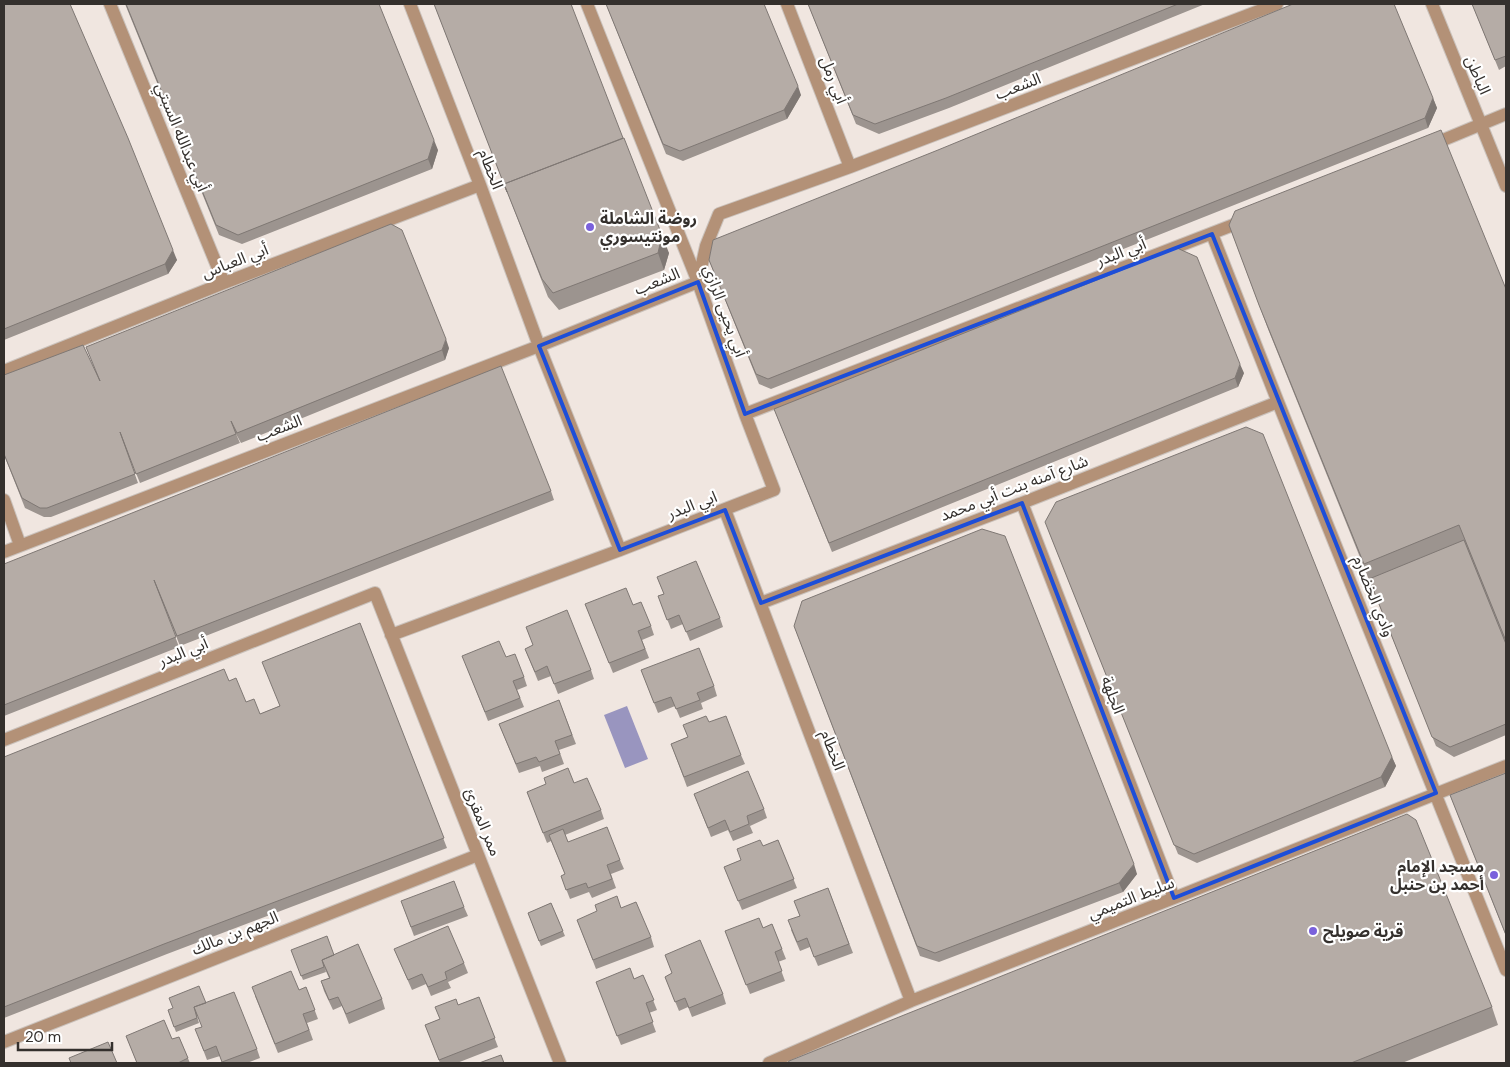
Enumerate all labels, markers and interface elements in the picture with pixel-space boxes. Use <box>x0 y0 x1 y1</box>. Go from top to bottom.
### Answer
street label: الباطن <box>1460 52 1496 98</box>
street label: أبي رمل <box>814 53 853 107</box>
street label: الشعب <box>992 68 1044 104</box>
street label: أبي عبدالله السبتي <box>149 79 213 195</box>
street label: الخطام <box>472 146 508 193</box>
place label: روضة الشاملة مونتيسوري <box>600 208 697 249</box>
marker: روضة الشاملة مونتيسوري <box>584 221 596 233</box>
street label: أبي البدر <box>1092 233 1150 273</box>
street label: أبي العباس <box>199 239 272 285</box>
street label: الشعب <box>631 262 683 300</box>
street label: أبي يحيى الرازي <box>697 262 751 361</box>
street label: الشعب <box>253 410 305 446</box>
street label: شارع آمنه بنت أبي محمد <box>937 450 1092 528</box>
street label: ابي البدر <box>663 486 721 526</box>
street label: وادي الخضارم <box>1346 552 1400 641</box>
street label: أبي البدر <box>154 633 212 673</box>
street label: الجلهة <box>1096 673 1130 717</box>
street label: الخطام <box>814 727 850 774</box>
street label: ممر المقرئ <box>460 785 506 859</box>
place label: مسجد الإمام أحمد بن حنبل <box>1390 856 1484 895</box>
marker: مسجد الإمام أحمد بن حنبل <box>1488 869 1500 881</box>
street label: سليط التميمي <box>1085 872 1178 926</box>
street label: الجهم بن مالك <box>189 906 282 962</box>
place label: قرية صويلح <box>1323 921 1403 944</box>
marker: قرية صويلح <box>1307 925 1319 937</box>
scale bar <box>18 1020 111 1052</box>
text: 20 m <box>25 1027 61 1047</box>

